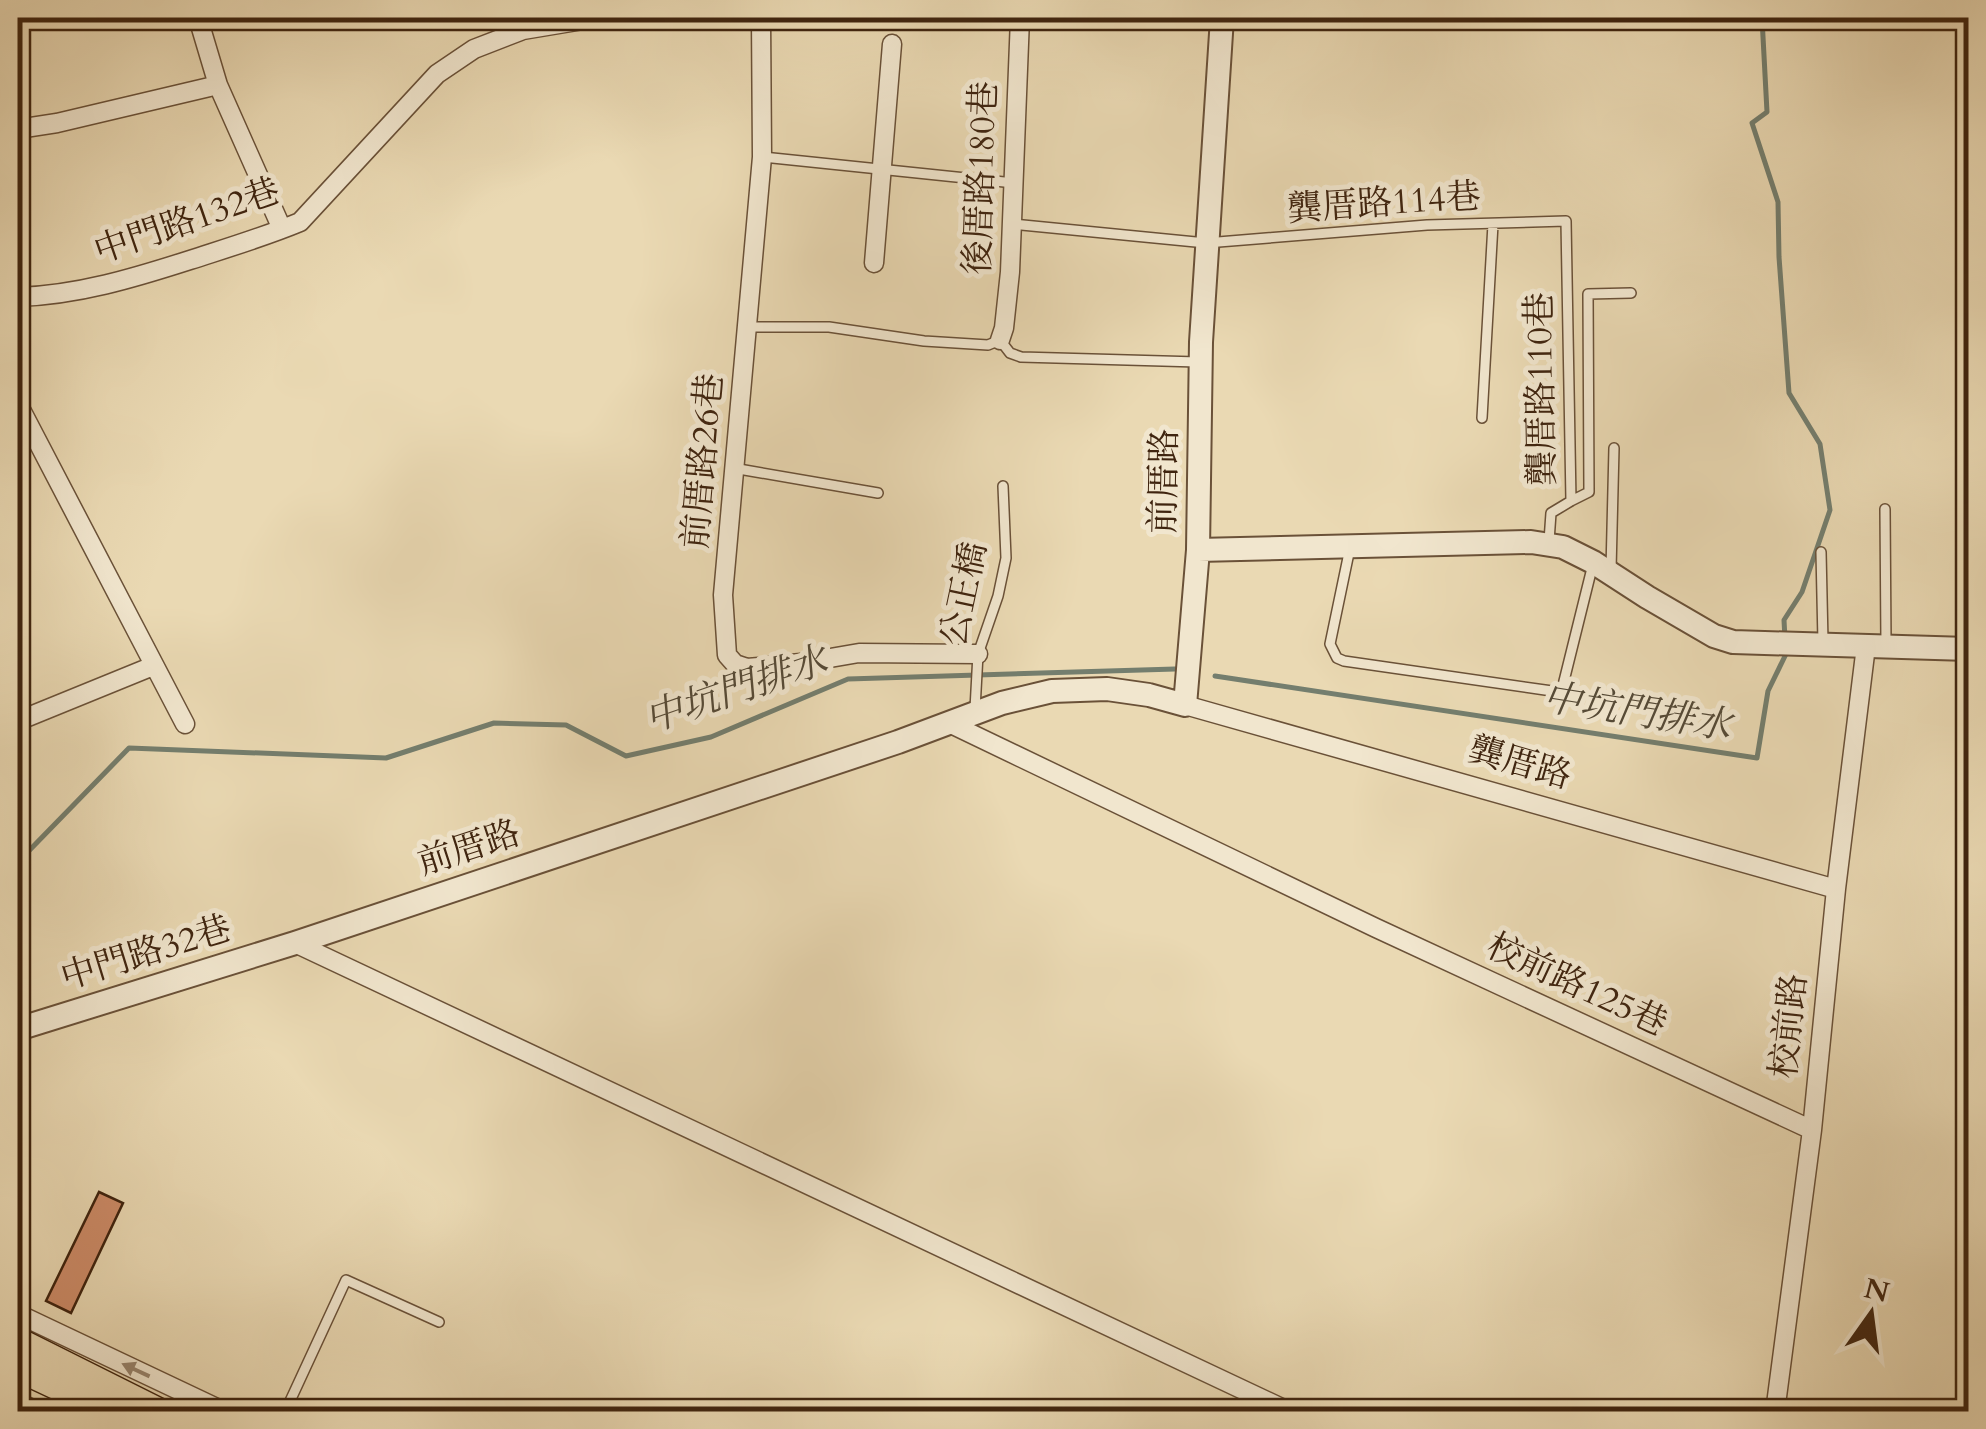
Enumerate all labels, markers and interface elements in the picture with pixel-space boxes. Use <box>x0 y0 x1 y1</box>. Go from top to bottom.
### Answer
street label: 後厝路180巷 <box>954 80 1008 276</box>
street label: 中門路132巷 <box>88 167 286 275</box>
street label: 龔厝路114巷 <box>1286 172 1482 234</box>
street label: 龔厝路110巷 <box>1515 292 1567 486</box>
street label: 前厝路26巷 <box>671 371 735 551</box>
street label: 前厝路 <box>1139 428 1189 534</box>
street label: 公正橋 <box>930 538 998 650</box>
water label: 中坑門排水 <box>638 633 838 746</box>
water label: 中坑門排水 <box>1539 671 1739 753</box>
street label: 龔厝路 <box>1463 725 1577 801</box>
street label: 前厝路 <box>412 809 526 887</box>
street label: 中門路32巷 <box>55 904 237 1002</box>
street label: 校前路125巷 <box>1479 922 1675 1048</box>
street label: 校前路 <box>1760 971 1818 1081</box>
north arrow <box>1821 1264 1921 1364</box>
text: N <box>1860 1269 1893 1312</box>
one-way arrow <box>122 1362 151 1378</box>

